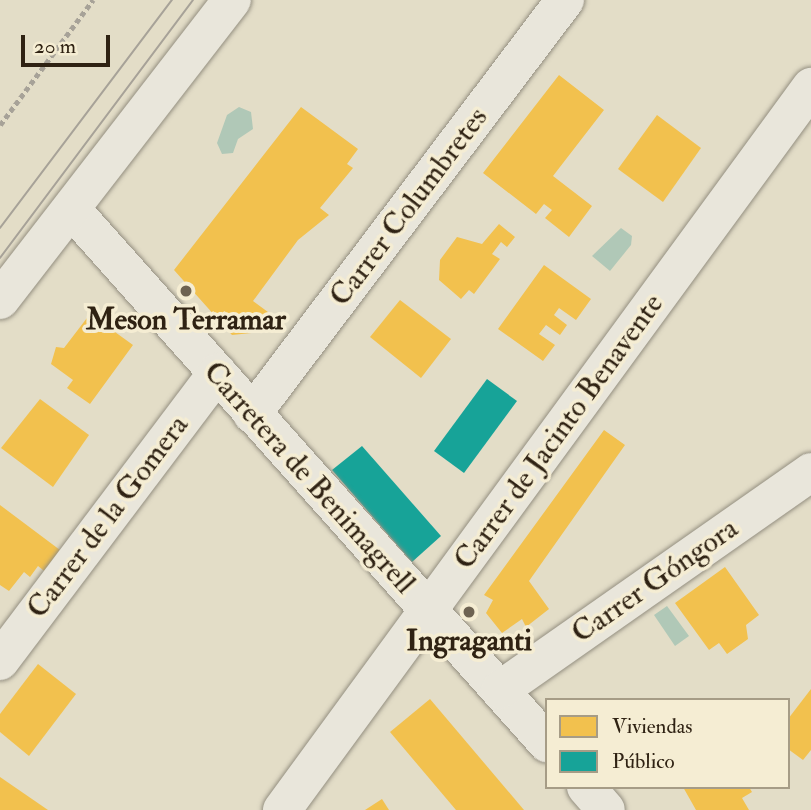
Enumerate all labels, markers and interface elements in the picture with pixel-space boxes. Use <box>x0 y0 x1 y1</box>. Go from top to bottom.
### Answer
scale bar <box>24 21 114 65</box>
text: 20 m <box>34 33 76 60</box>
street label: Carrer Columbretes <box>322 100 496 314</box>
marker: Meson Terramar <box>178 283 194 299</box>
street label: Carrer de Jacinto Benavente <box>447 287 671 577</box>
place label: Meson Terramar <box>86 302 286 338</box>
street label: Carretera de Benimagrell <box>195 355 423 601</box>
street label: Carrer de la Gomera <box>20 408 196 626</box>
street label: Carrer Góngora <box>565 511 745 651</box>
marker: Ingraganti <box>461 604 477 620</box>
place label: Ingraganti <box>406 623 532 659</box>
legend <box>545 698 790 789</box>
text: Viviendas <box>612 713 693 740</box>
text: Público <box>612 748 675 775</box>

